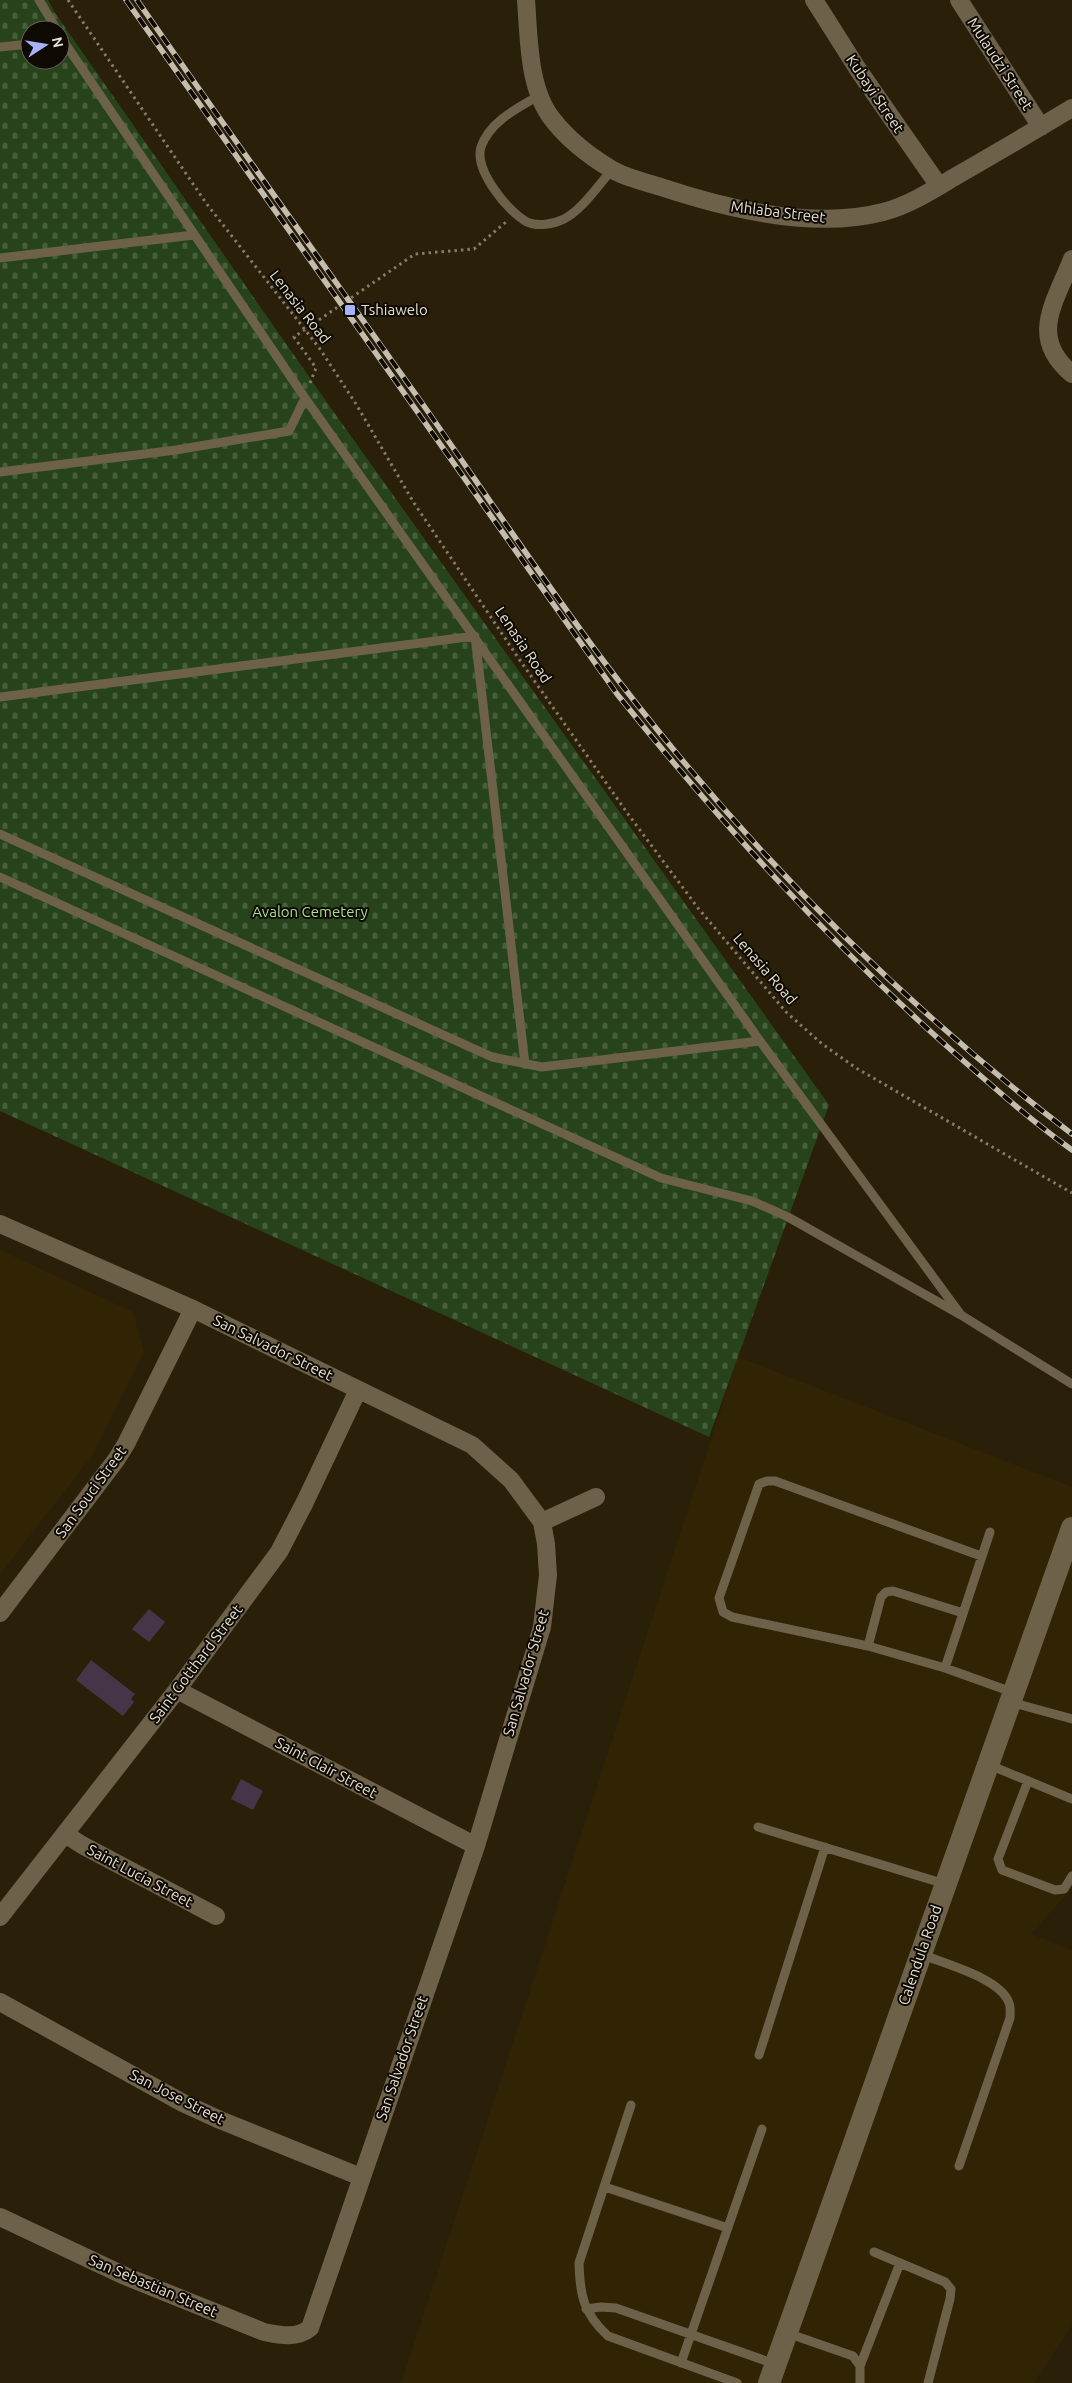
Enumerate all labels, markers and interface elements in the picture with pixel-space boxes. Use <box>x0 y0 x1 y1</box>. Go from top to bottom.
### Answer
street label: Mulaudzi Street <box>964 14 1037 113</box>
north arrow <box>20 20 70 70</box>
text: N <box>49 36 67 49</box>
street label: Kubayi Street <box>843 52 908 136</box>
street label: Mhlaba Street <box>730 197 826 226</box>
street label: Lenasia Road <box>267 267 334 347</box>
place label: Tshiawelo <box>361 301 428 318</box>
marker: Tshiawelo <box>343 303 357 317</box>
street label: Lenasia Road <box>492 603 555 686</box>
park label: Avalon Cemetery <box>252 903 368 920</box>
street label: Lenasia Road <box>730 930 801 1007</box>
street label: San Salvador Street <box>211 1311 336 1384</box>
street label: San Souci Street <box>52 1443 129 1541</box>
street label: Saint Gotthard Street <box>146 1601 246 1726</box>
street label: San Salvador Street <box>499 1608 552 1738</box>
street label: Saint Clair Street <box>273 1734 380 1802</box>
street label: Saint Lucia Street <box>85 1841 196 1911</box>
street label: Calendula Road <box>894 1903 945 2007</box>
street label: San Salvador Street <box>372 1993 431 2122</box>
street label: San Jose Street <box>127 2065 227 2128</box>
street label: San Sebastian Street <box>86 2251 220 2320</box>

